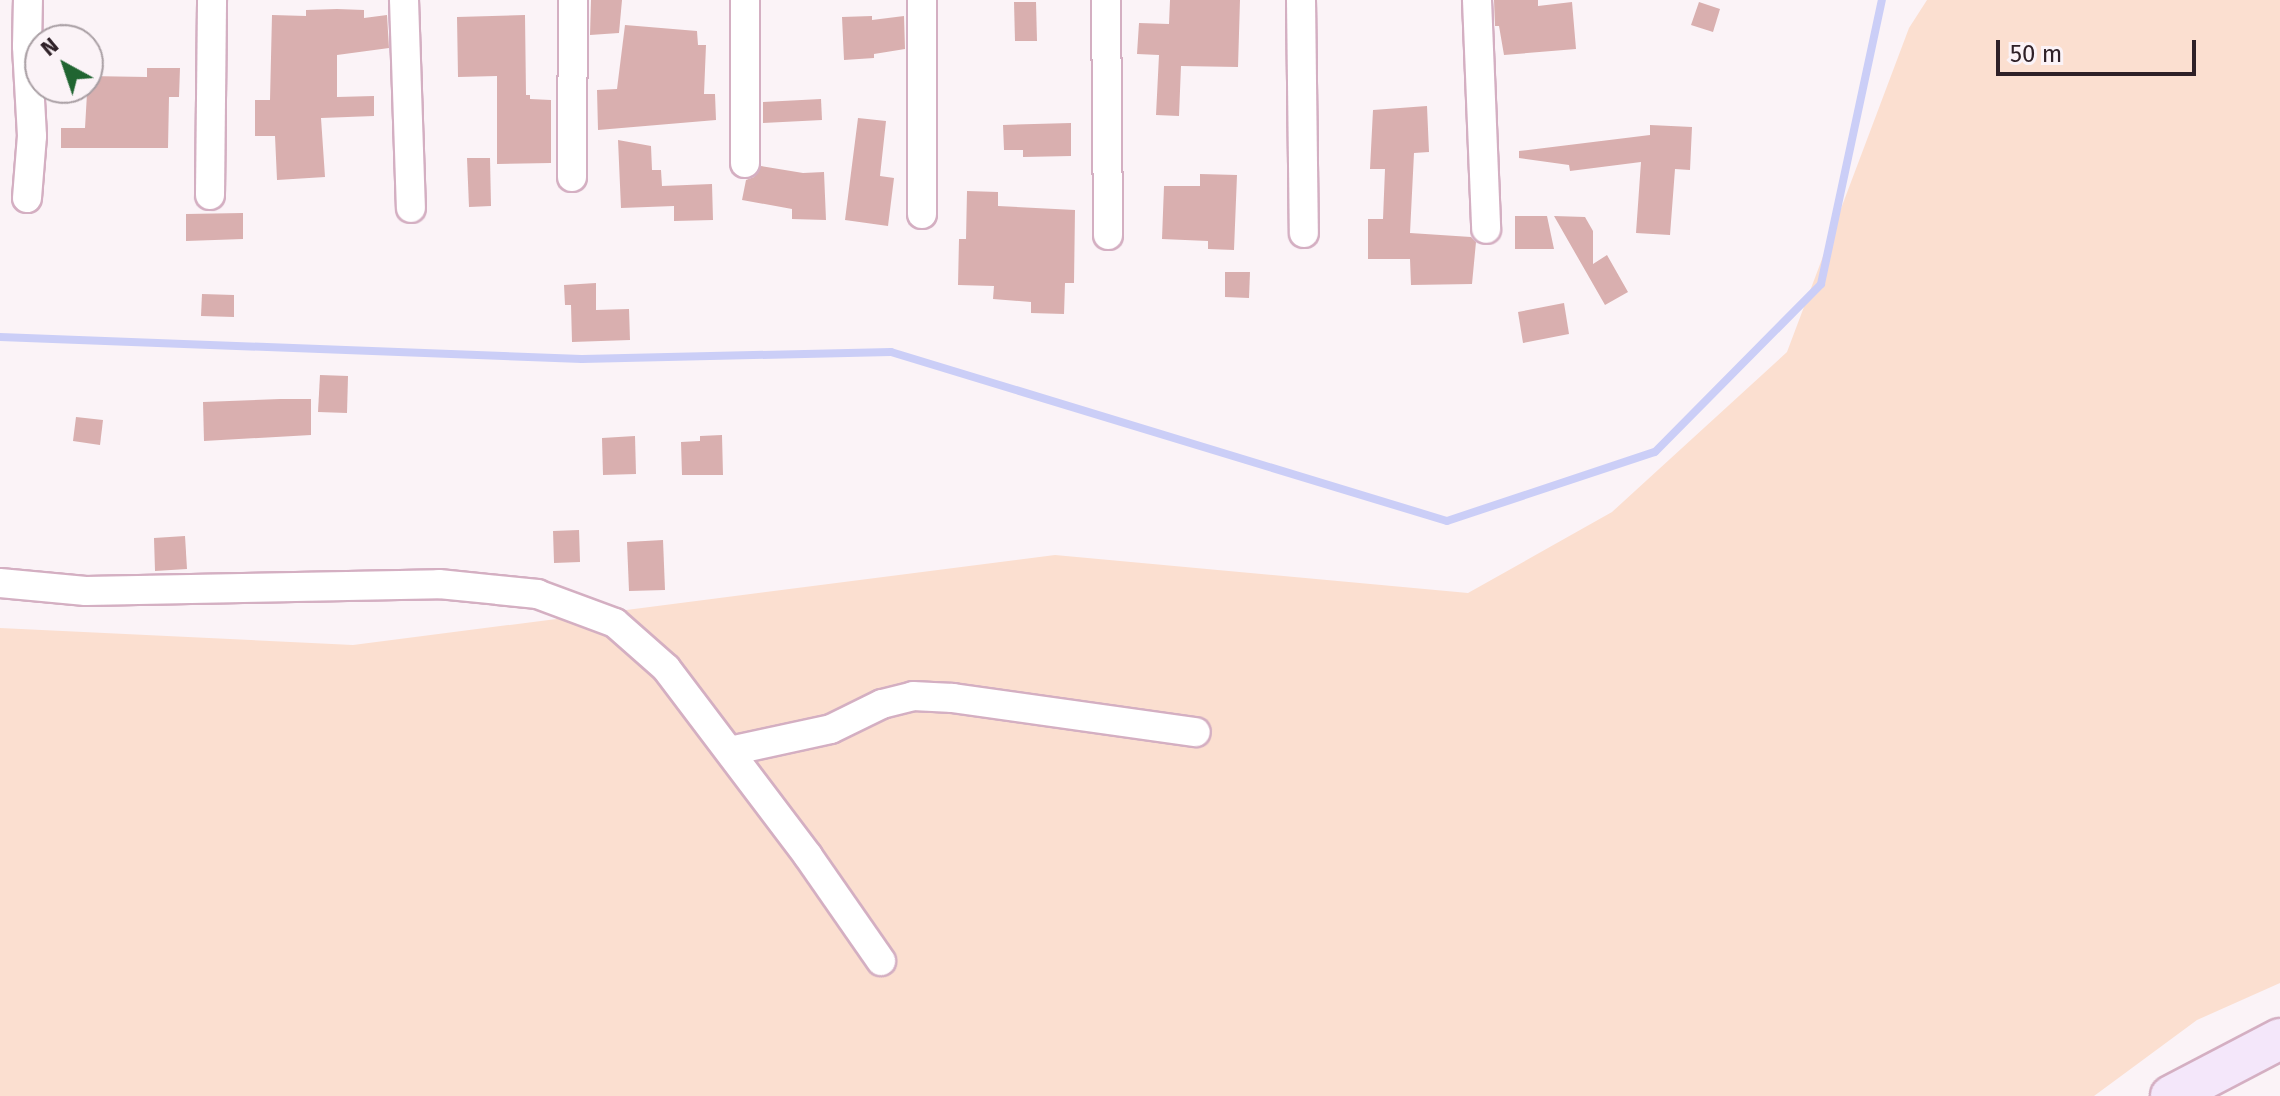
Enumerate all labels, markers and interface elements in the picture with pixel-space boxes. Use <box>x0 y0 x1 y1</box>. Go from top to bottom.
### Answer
north arrow <box>24 24 104 104</box>
scale bar <box>2000 24 2200 74</box>
text: N <box>35 32 64 62</box>
text: 50 m <box>2010 40 2062 68</box>

